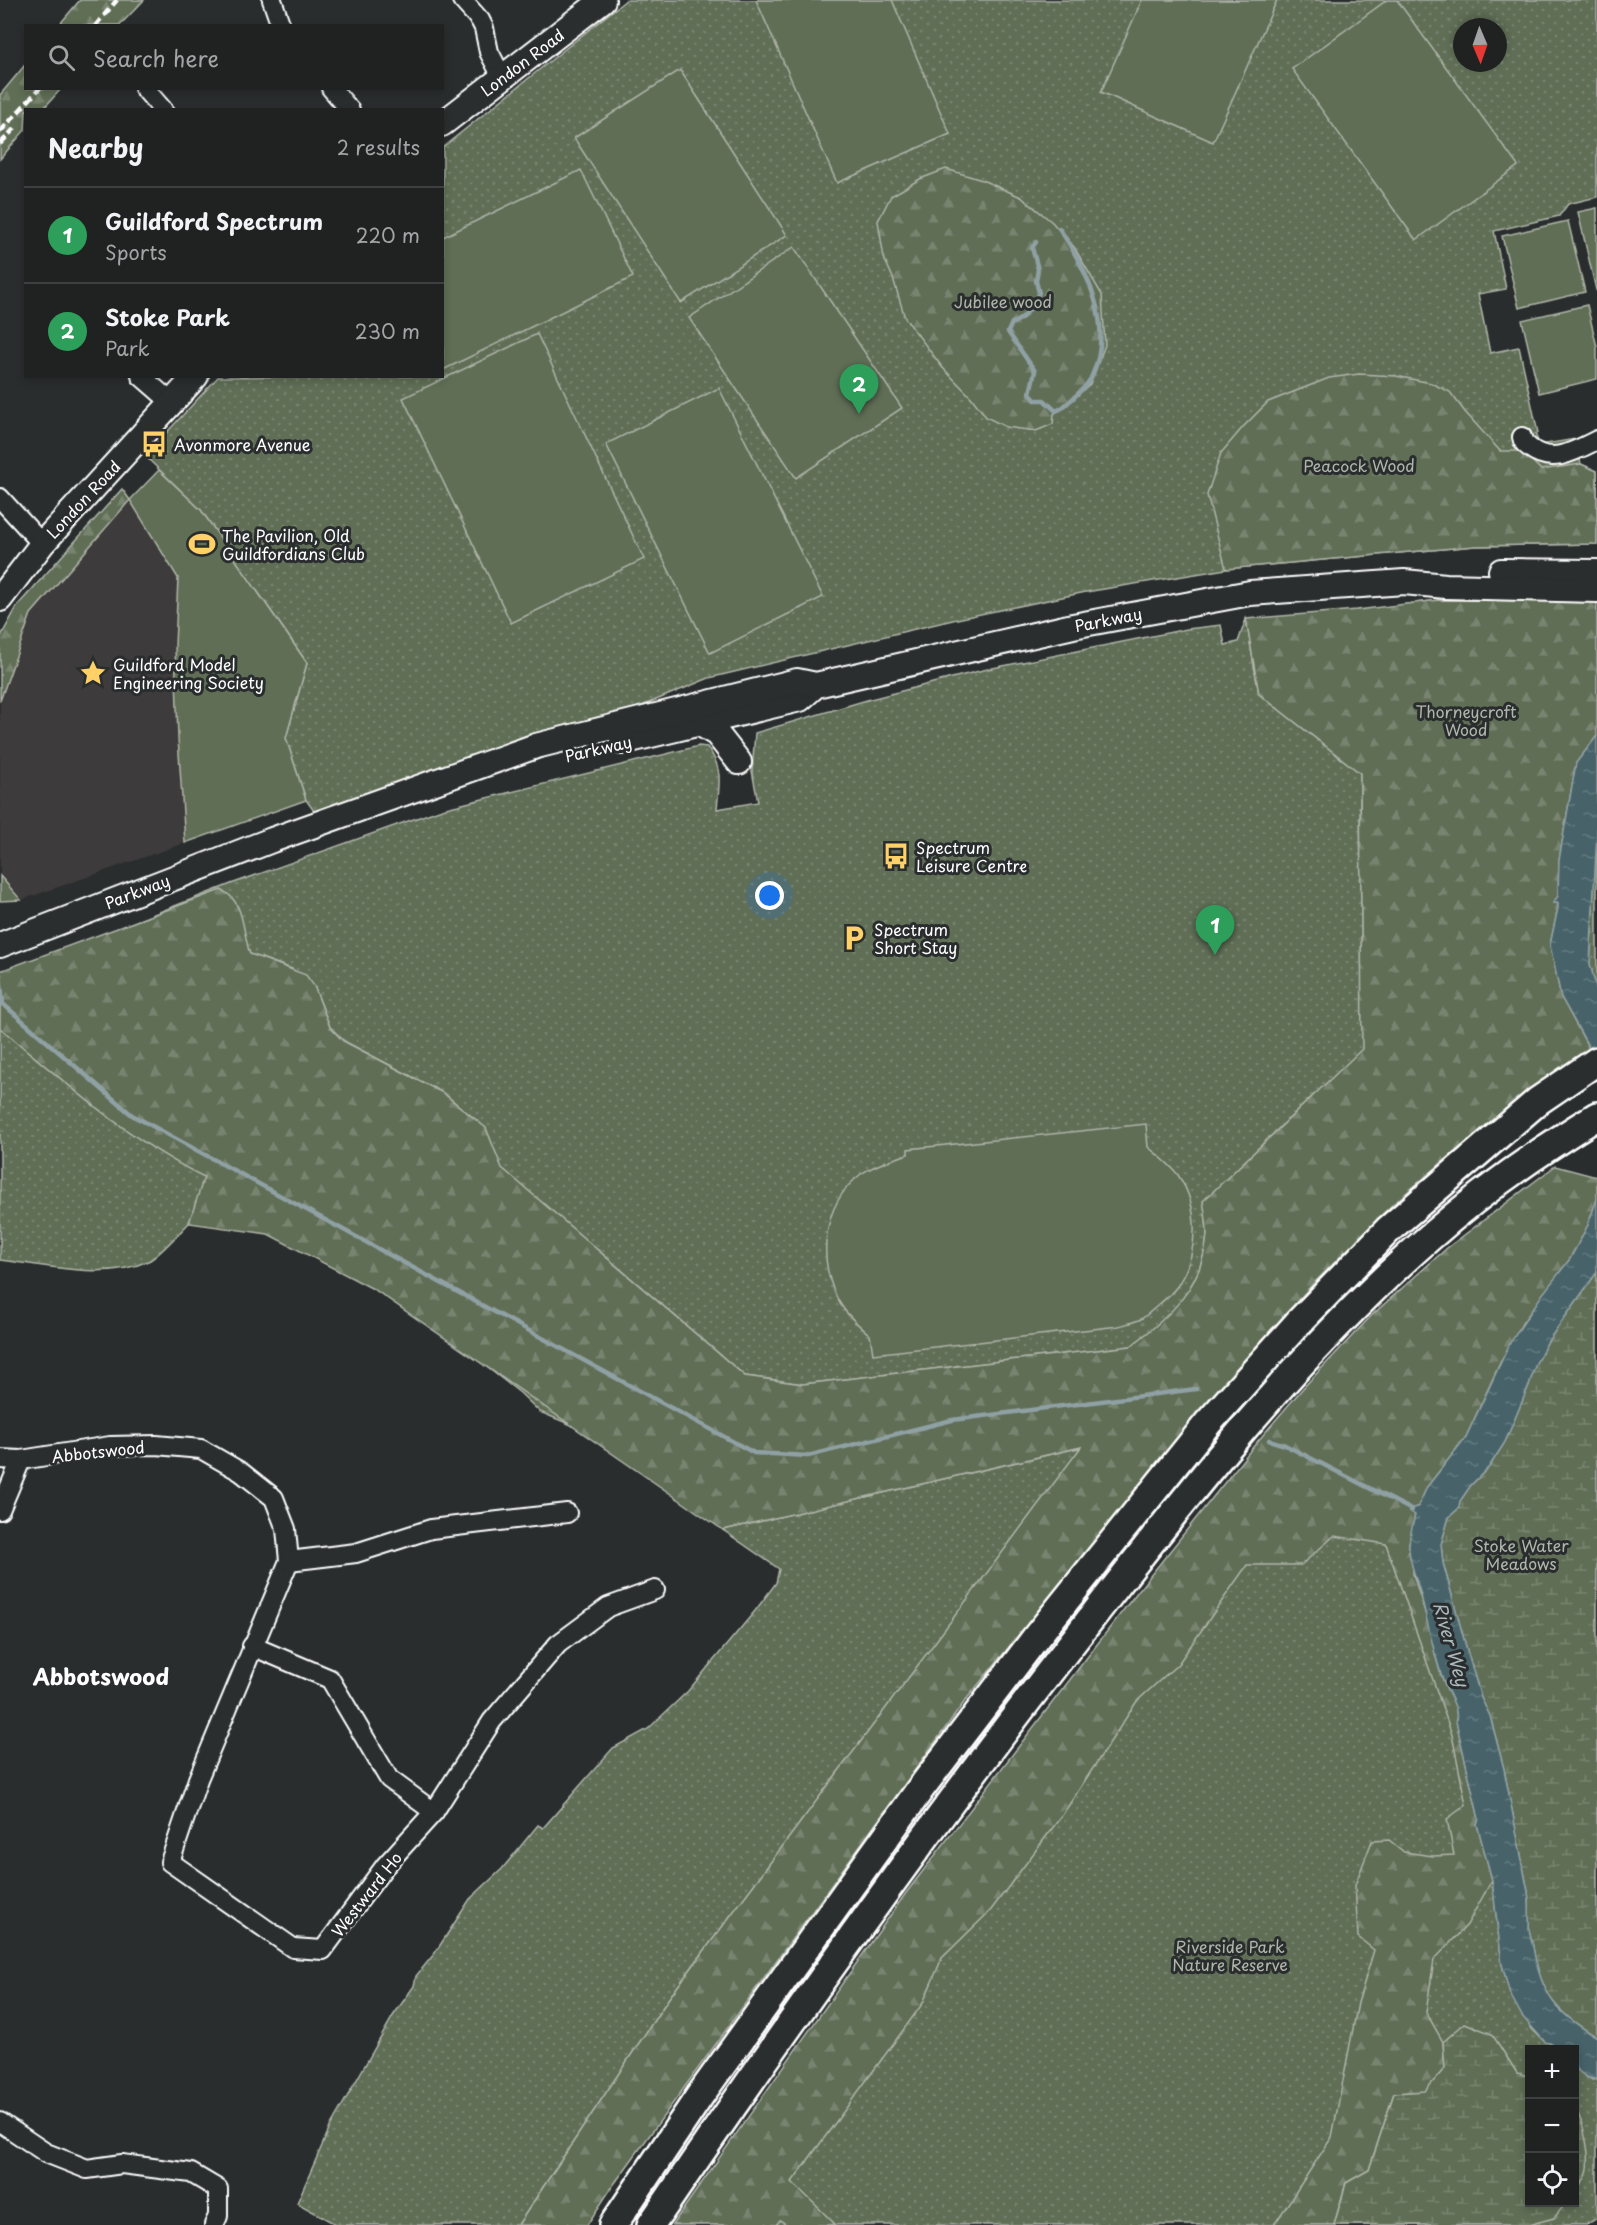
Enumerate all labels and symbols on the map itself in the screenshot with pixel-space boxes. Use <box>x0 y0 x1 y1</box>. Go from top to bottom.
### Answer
north arrow <box>1453 18 1507 72</box>
street label: London Road <box>475 23 569 101</box>
park label: Jubilee wood <box>954 289 1052 313</box>
pin: 2 <box>840 364 878 414</box>
bus stop icon: Avonmore Avenue <box>139 429 169 459</box>
place label: Avonmore Avenue <box>174 432 311 456</box>
park label: Peacock Wood <box>1303 453 1415 477</box>
street label: London Road <box>40 455 126 543</box>
place label: The Pavilion, Old Guildfordians Club <box>222 523 365 565</box>
sports icon: The Pavilion, Old Guildfordians Club <box>187 529 217 559</box>
street label: Parkway <box>1072 601 1144 637</box>
place label: Guildford Model Engineering Society <box>113 652 264 694</box>
place icon: Guildford Model Engineering Society <box>78 658 108 688</box>
park label: Thorneycroft Wood <box>1415 699 1517 741</box>
street label: Parkway <box>562 729 634 767</box>
place label: Spectrum Leisure Centre <box>916 835 1027 877</box>
bus stop icon: Spectrum Leisure Centre <box>881 841 911 871</box>
street label: Parkway <box>101 868 173 914</box>
your location <box>755 881 784 910</box>
pin: 1 <box>1196 906 1234 955</box>
place label: Spectrum Short Stay <box>874 917 958 959</box>
parking icon: Spectrum Short Stay <box>839 923 869 953</box>
street label: Abbotswood <box>50 1434 146 1468</box>
park label: Stoke Water Meadows <box>1473 1533 1569 1575</box>
water label: River Wey <box>1427 1598 1477 1691</box>
district label: Abbotswood <box>32 1659 169 1692</box>
street label: Westward Ho <box>325 1846 407 1942</box>
park label: Riverside Park Nature Reserve <box>1172 1934 1288 1976</box>

